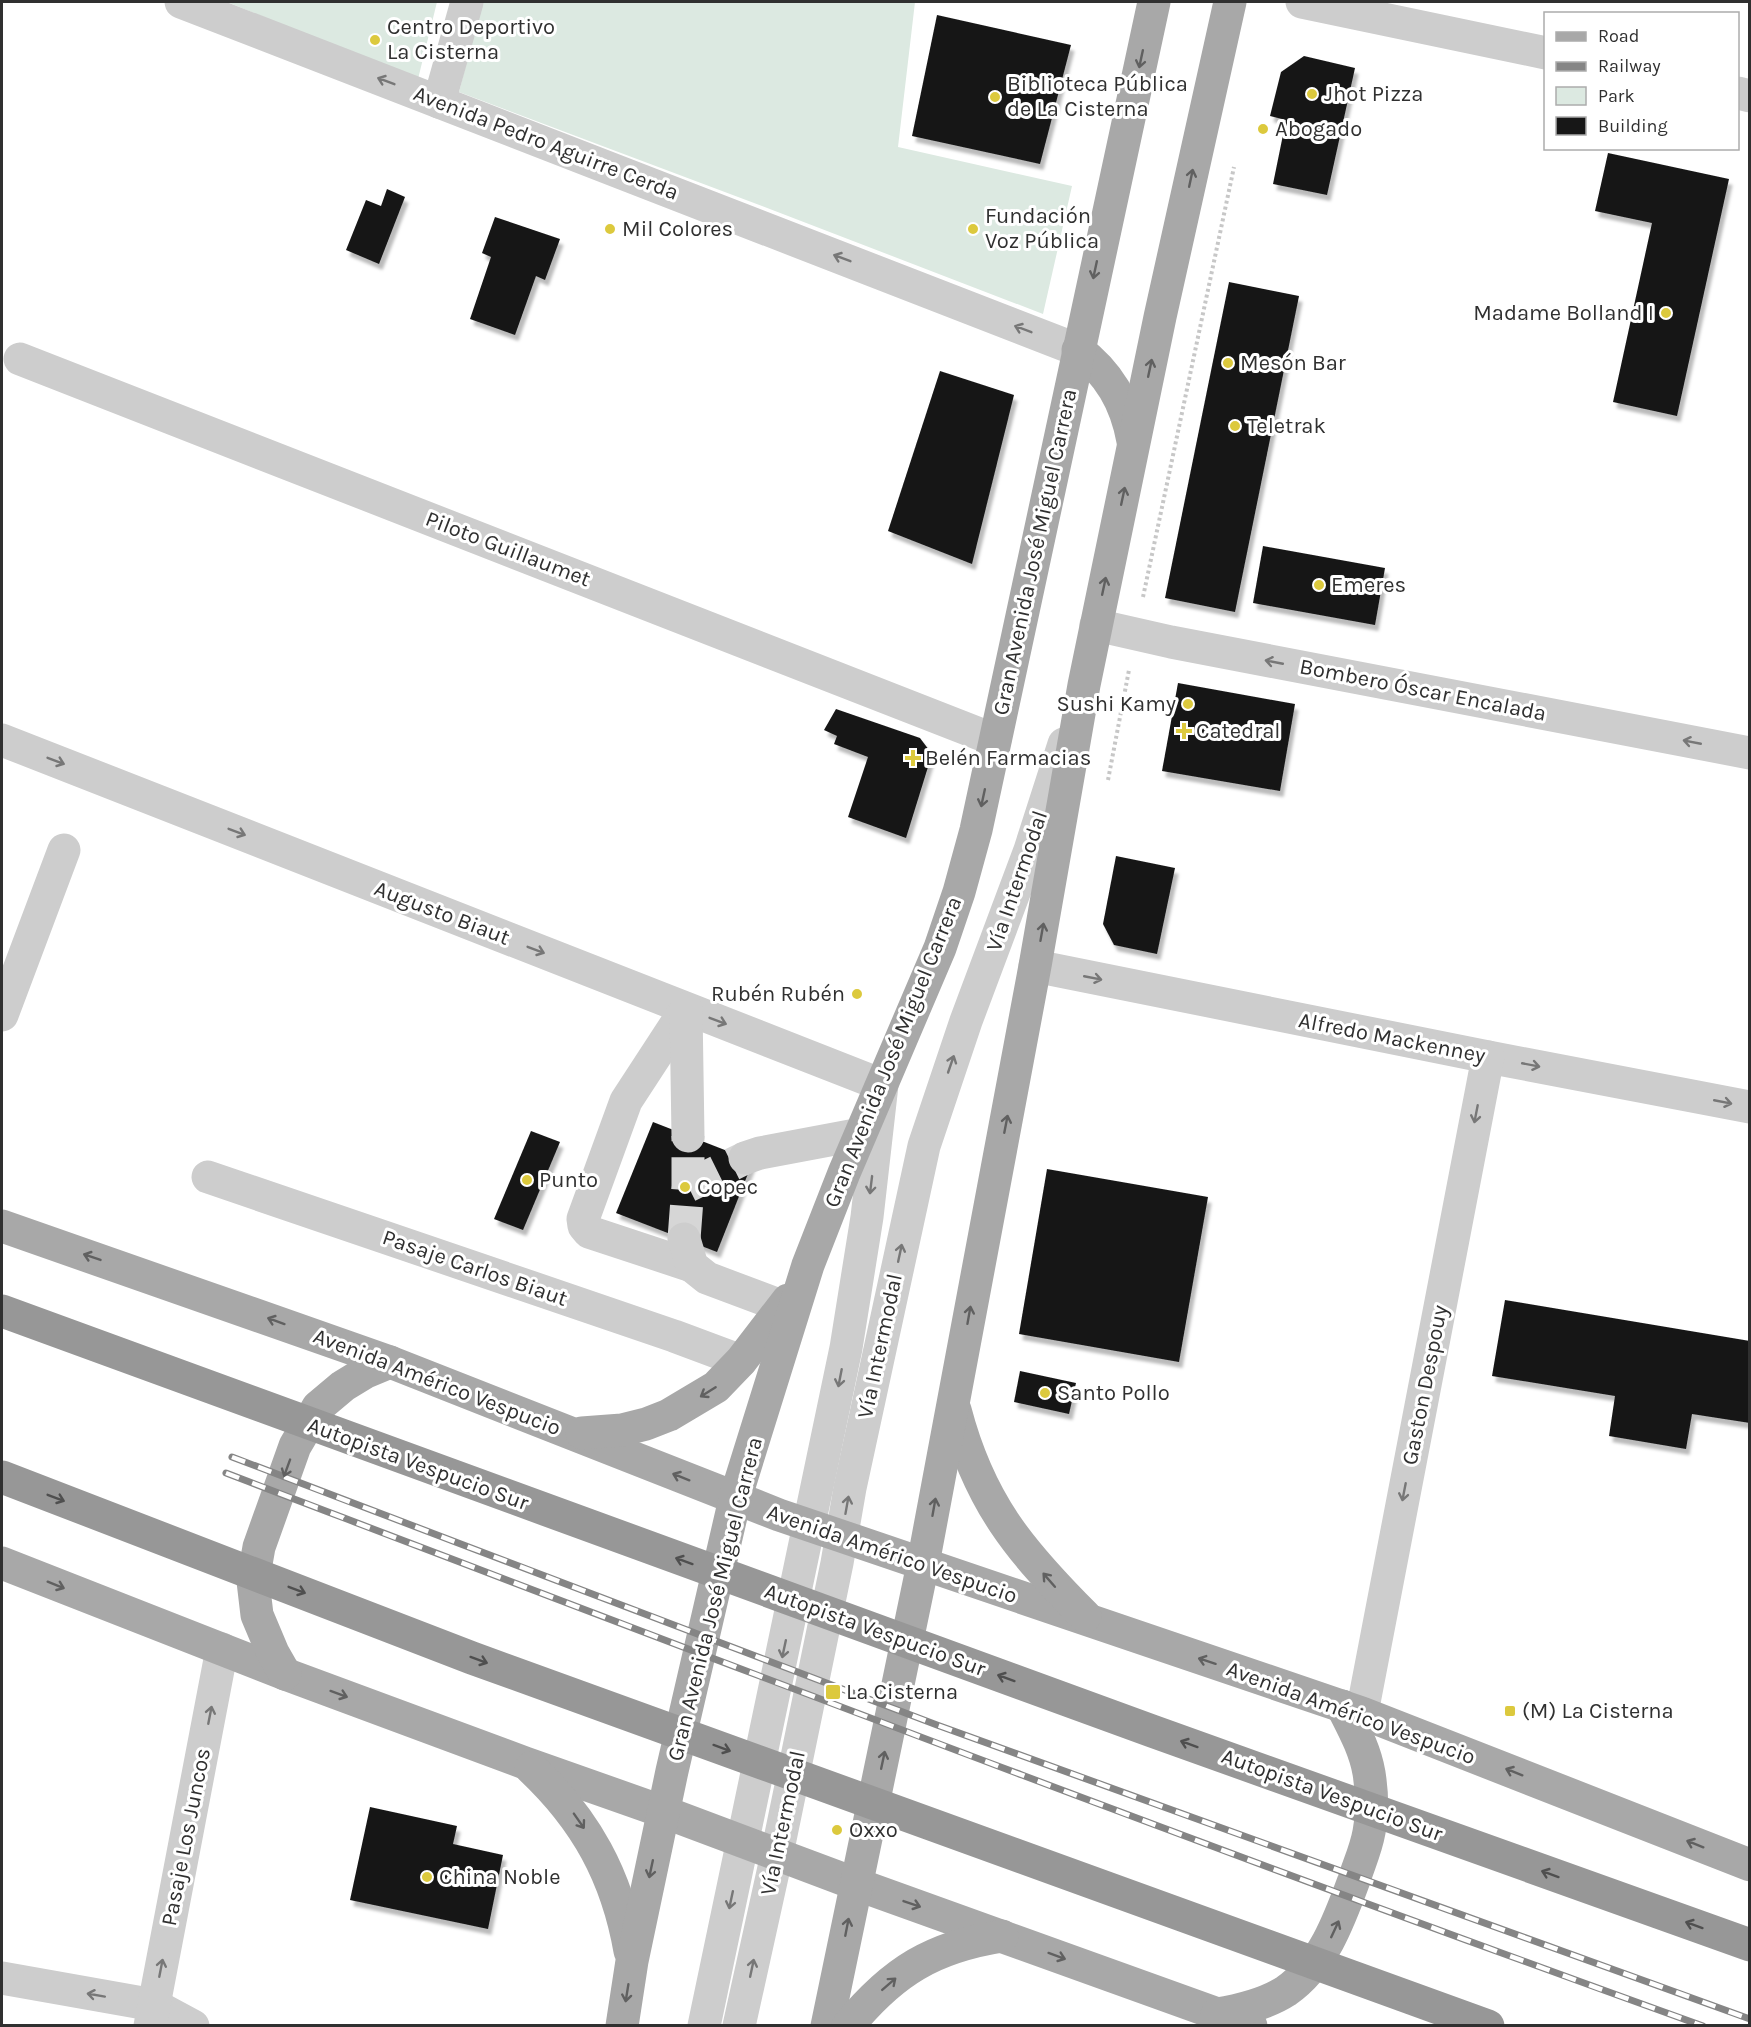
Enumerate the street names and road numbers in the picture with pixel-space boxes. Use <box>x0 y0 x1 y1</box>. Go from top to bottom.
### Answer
street label: Avenida Pedro Aguirre Cerda <box>410 80 682 206</box>
street label: Gran Avenida José Miguel Carrera <box>988 386 1082 718</box>
street label: Piloto Guillaumet <box>422 506 594 592</box>
street label: Bombero Óscar Encalada <box>1297 652 1549 727</box>
street label: Vía Intermodal <box>981 807 1053 955</box>
street label: Augusto Biaut <box>371 875 513 951</box>
street label: Gran Avenida José Miguel Carrera <box>819 893 967 1211</box>
street label: Alfredo Mackenney <box>1296 1007 1488 1069</box>
street label: Pasaje Carlos Biaut <box>379 1224 571 1312</box>
street label: Vía Intermodal <box>852 1271 908 1421</box>
street label: Gaston Despouy <box>1397 1303 1453 1467</box>
street label: Avenida Américo Vespucio <box>310 1323 564 1441</box>
street label: Autopista Vespucio Sur <box>304 1412 532 1516</box>
street label: Gran Avenida José Miguel Carrera <box>662 1434 768 1764</box>
street label: Avenida Américo Vespucio <box>763 1499 1021 1609</box>
street label: Autopista Vespucio Sur <box>761 1578 989 1682</box>
street label: Avenida Américo Vespucio <box>1223 1656 1479 1770</box>
street label: Autopista Vespucio Sur <box>1218 1743 1446 1847</box>
street label: Pasaje Los Juncos <box>156 1746 216 1928</box>
street label: Vía Intermodal <box>755 1748 811 1898</box>

